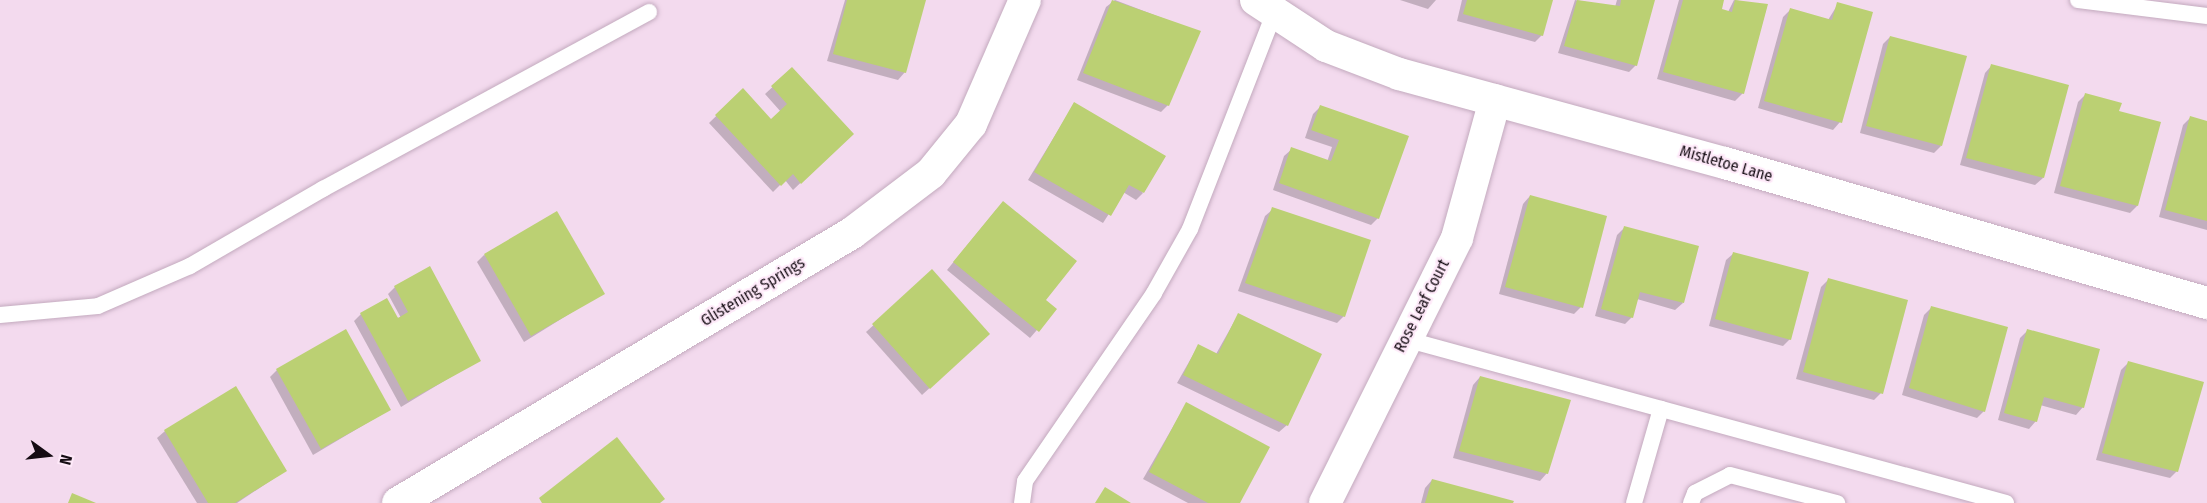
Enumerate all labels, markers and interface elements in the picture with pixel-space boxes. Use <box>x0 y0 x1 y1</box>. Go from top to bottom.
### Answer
street label: Mistletoe Lane <box>1677 142 1775 186</box>
street label: Glistening Springs <box>697 253 809 331</box>
street label: Rose Leaf Court <box>1390 256 1454 356</box>
north arrow <box>18 425 78 485</box>
text: N <box>55 453 76 467</box>

